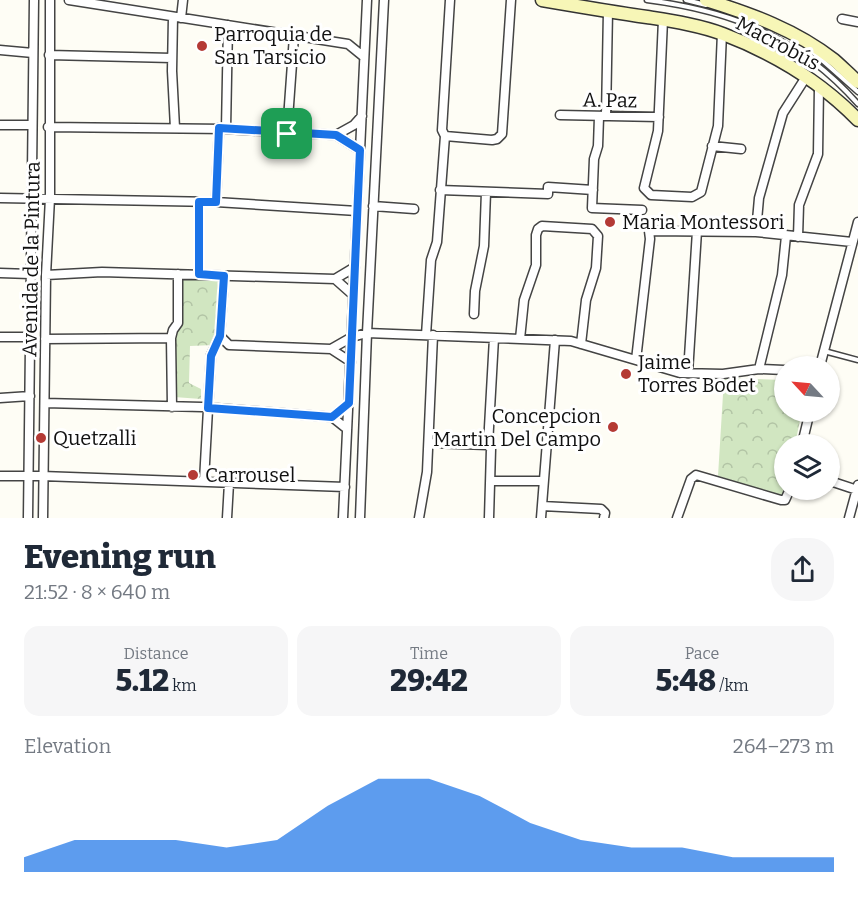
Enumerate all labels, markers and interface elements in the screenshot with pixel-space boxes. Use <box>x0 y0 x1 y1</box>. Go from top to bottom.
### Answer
street label: Macrobús <box>732 11 824 75</box>
place label: Parroquia de San Tarsicio <box>214 22 332 69</box>
marker: Parroquia de San Tarsicio <box>195 39 209 53</box>
street label: A. Paz <box>582 88 638 112</box>
pin <box>261 108 312 159</box>
icon: arrive <box>270 117 303 150</box>
street label: Avenida de la Pintura <box>17 161 45 357</box>
place label: Maria Montessori <box>622 210 784 234</box>
marker: Maria Montessori <box>603 215 617 229</box>
place label: Jaime Torres Bodet <box>637 350 756 397</box>
north arrow <box>774 356 840 422</box>
map controls <box>774 356 840 500</box>
marker: Jaime Torres Bodet <box>619 367 633 381</box>
place label: Concepcion Martin Del Campo <box>433 404 601 451</box>
marker: Concepcion Martin Del Campo <box>606 420 620 434</box>
place label: Quetzalli <box>53 426 137 450</box>
marker: Quetzalli <box>34 431 48 445</box>
button: layers <box>774 434 840 500</box>
place label: Carrousel <box>205 463 296 487</box>
marker: Carrousel <box>186 468 200 482</box>
text: Evening run <box>24 537 216 577</box>
button: share <box>771 538 834 601</box>
text: 21:52 · 8 × 640 m <box>24 580 170 604</box>
text: Distance <box>124 644 188 663</box>
text: Time <box>410 644 448 663</box>
text: Pace <box>685 644 719 663</box>
text: 5.12 <box>116 663 169 699</box>
text: 29:42 <box>390 663 468 699</box>
text: 5:48 <box>655 663 716 699</box>
text: km <box>169 676 196 695</box>
text: /km <box>716 676 749 695</box>
text: Elevation <box>24 734 111 758</box>
text: 264–273 m <box>733 734 834 758</box>

